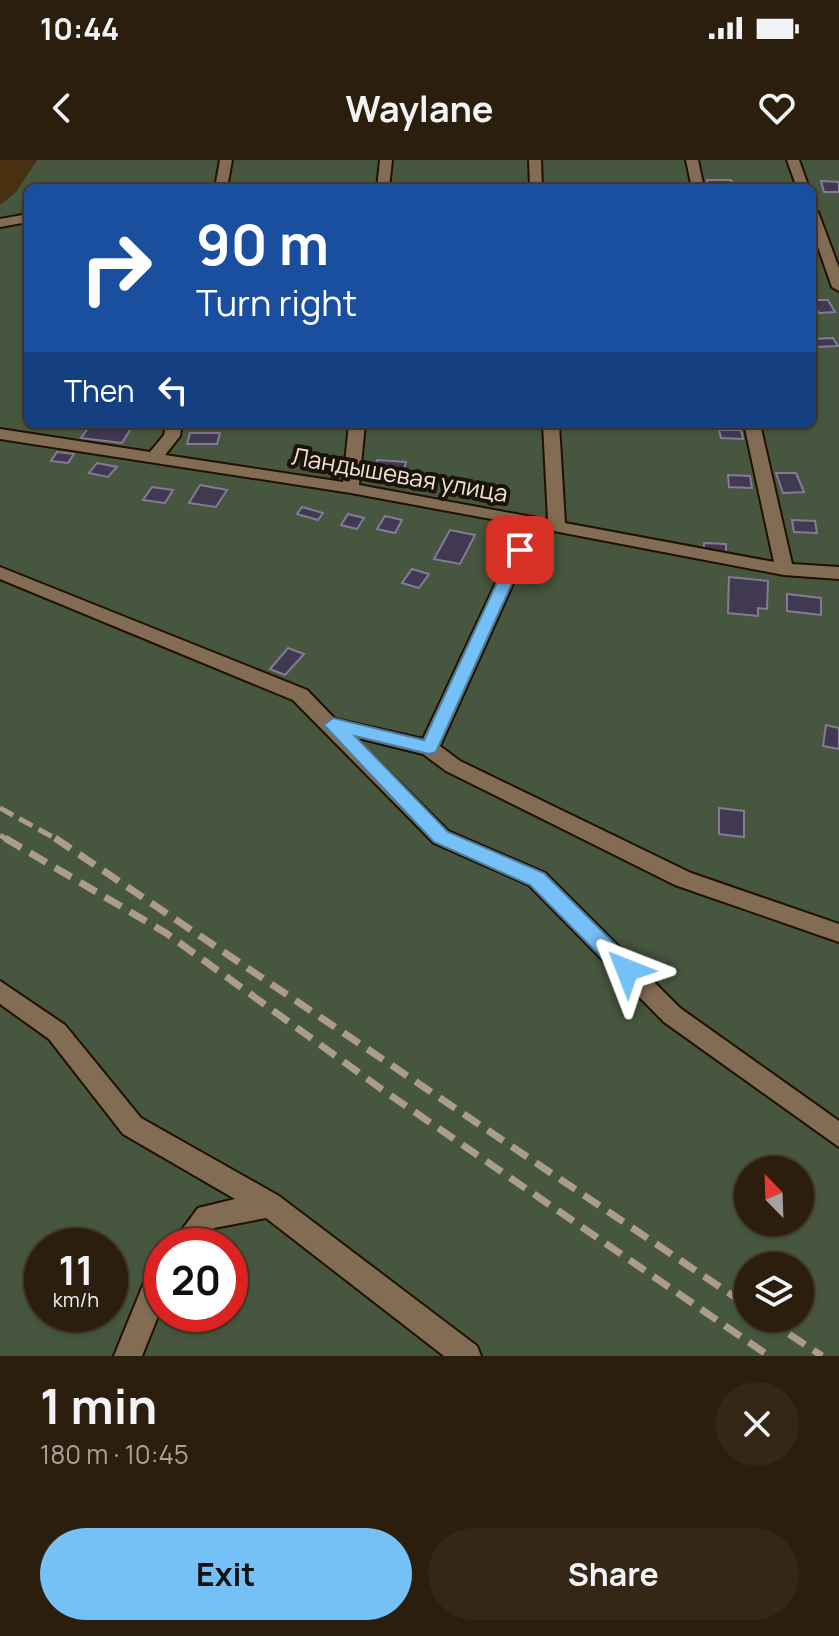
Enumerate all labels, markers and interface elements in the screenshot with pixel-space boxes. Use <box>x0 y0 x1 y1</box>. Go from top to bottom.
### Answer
text: 10:44 <box>40 8 119 49</box>
text: Waylane <box>345 84 494 133</box>
icon: back <box>40 86 84 130</box>
icon: heart <box>755 86 799 130</box>
text: 90 m <box>196 205 329 282</box>
icon: right <box>64 216 168 320</box>
text: Turn right <box>196 278 357 327</box>
icon: left <box>151 368 195 412</box>
text: Then <box>64 370 135 411</box>
street label: Ландышевая улица <box>289 439 511 509</box>
pin <box>486 516 554 584</box>
icon: arrive <box>498 528 542 572</box>
position arrow <box>585 928 669 1012</box>
north arrow <box>734 1156 814 1236</box>
map controls <box>734 1156 814 1332</box>
speed limit sign: 20 <box>144 1228 248 1332</box>
text: 11 <box>58 1242 94 1297</box>
button: layers <box>734 1252 814 1332</box>
text: km/h <box>53 1286 99 1313</box>
text: 1 min <box>40 1373 157 1438</box>
button: close <box>715 1382 799 1466</box>
text: 180 m · 10:45 <box>40 1436 189 1472</box>
button: Exit <box>40 1528 412 1620</box>
button: Share <box>428 1528 799 1620</box>

